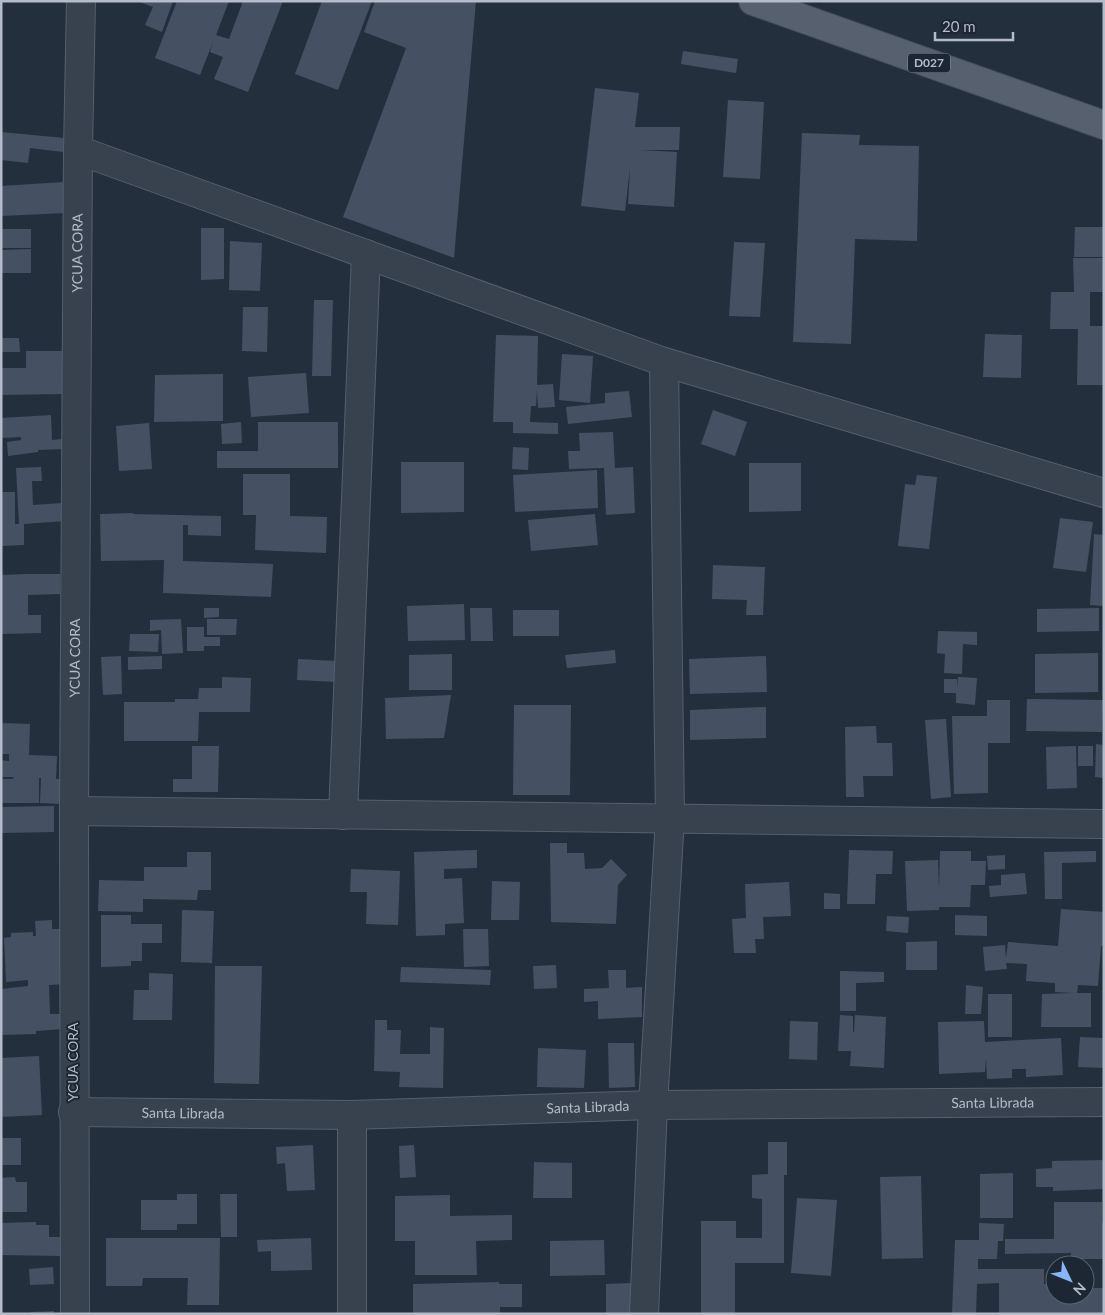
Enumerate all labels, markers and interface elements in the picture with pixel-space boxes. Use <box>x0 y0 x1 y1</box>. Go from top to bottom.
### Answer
scale bar <box>935 10 1012 42</box>
text: 20 m <box>942 17 976 35</box>
road number: D027 <box>908 54 950 72</box>
street label: YCUA CORA <box>68 213 86 293</box>
street label: YCUA CORA <box>66 618 83 698</box>
street label: YCUA CORA <box>64 1022 81 1101</box>
street label: Santa Librada <box>951 1093 1034 1111</box>
street label: Santa Librada <box>546 1097 630 1117</box>
street label: Santa Librada <box>141 1104 225 1122</box>
north arrow <box>1045 1255 1095 1305</box>
text: N <box>1070 1279 1090 1299</box>

